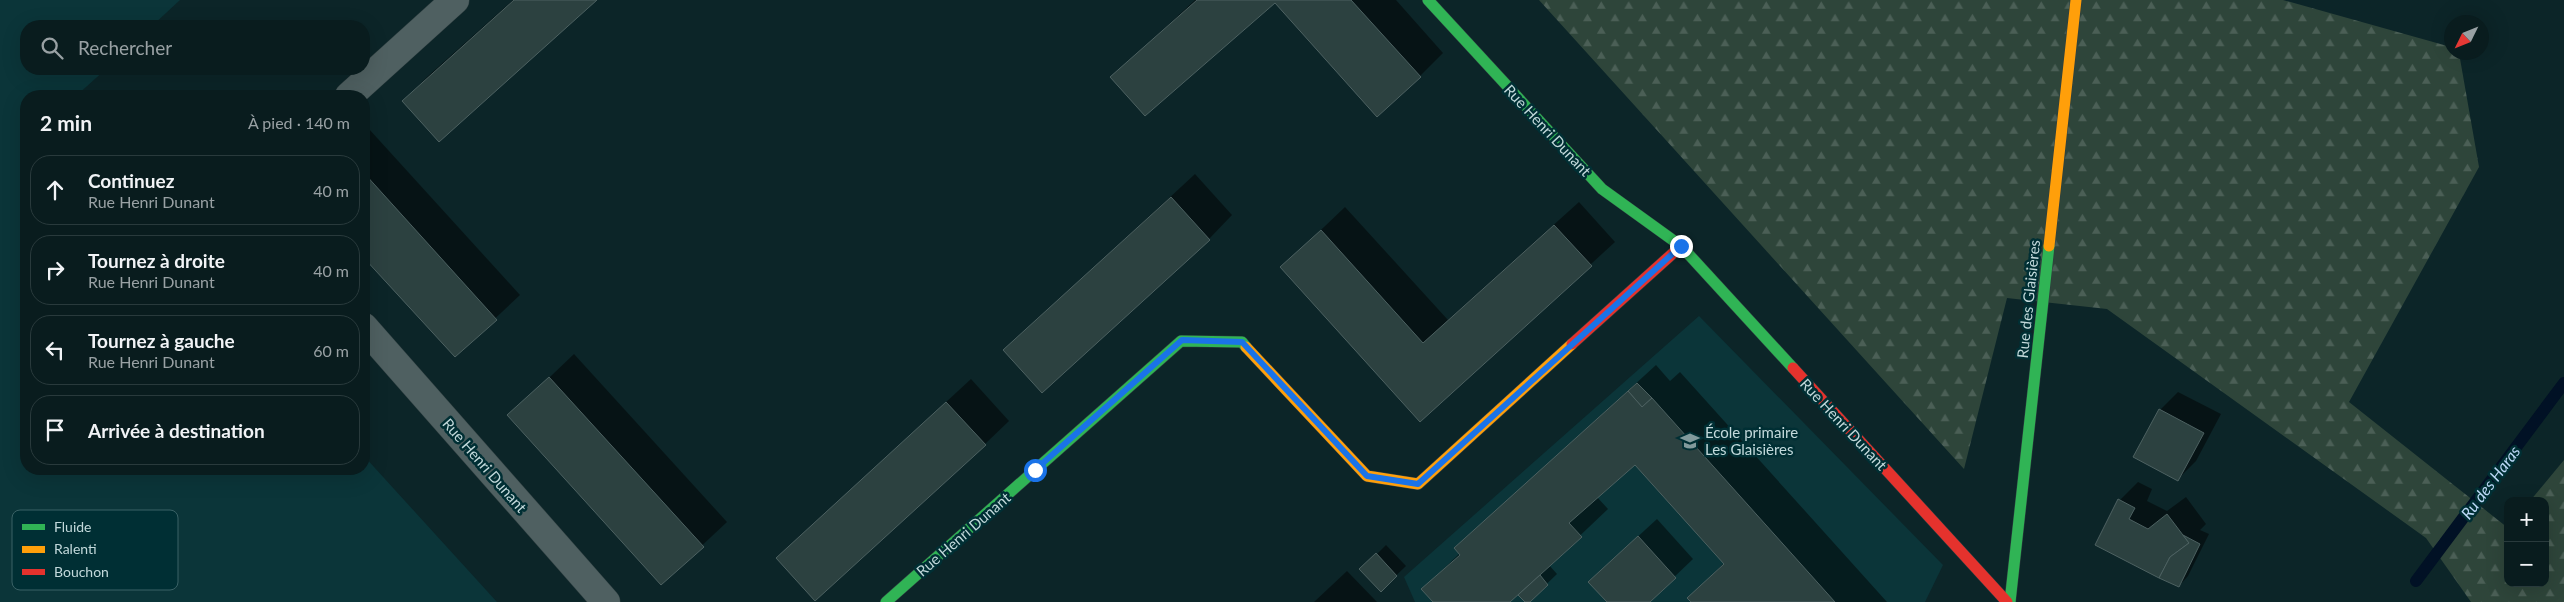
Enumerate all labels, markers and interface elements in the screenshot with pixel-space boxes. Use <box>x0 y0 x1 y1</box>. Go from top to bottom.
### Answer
north arrow <box>2444 15 2489 60</box>
search box <box>20 20 370 75</box>
icon: search <box>38 34 66 62</box>
text: Rechercher <box>78 36 172 59</box>
street label: Rue Henri Dunant <box>1501 80 1595 180</box>
text: 2 min <box>40 110 92 135</box>
text: À pied · 140 m <box>248 113 350 132</box>
text: Continuez <box>88 169 174 192</box>
icon: ahead <box>41 176 69 204</box>
text: 40 m <box>313 181 349 200</box>
text: Rue Henri Dunant <box>88 192 215 211</box>
route end <box>1670 235 1693 258</box>
street label: Rue des Glaisières <box>2013 239 2043 359</box>
text: Tournez à droite <box>88 249 225 272</box>
icon: right <box>41 256 69 284</box>
text: 40 m <box>313 261 349 280</box>
text: Rue Henri Dunant <box>88 272 215 291</box>
text: Tournez à gauche <box>88 329 235 352</box>
icon: left <box>41 336 69 364</box>
text: 60 m <box>313 341 349 360</box>
text: Rue Henri Dunant <box>88 352 215 371</box>
street label: Rue Henri Dunant <box>1797 374 1891 474</box>
street label: Rue Henri Dunant <box>439 414 531 516</box>
icon: arrive <box>41 416 69 444</box>
text: Arrivée à destination <box>88 419 265 442</box>
place label: École primaire Les Glaisières <box>1705 423 1798 458</box>
school or university icon: École primaire Les Glaisières <box>1679 430 1701 452</box>
water label: Ru des Haras <box>2456 441 2524 522</box>
route start <box>1024 459 1047 482</box>
street label: Rue Henri Dunant <box>912 488 1014 580</box>
map controls <box>2504 497 2549 587</box>
button: + <box>2504 497 2549 542</box>
legend <box>12 510 178 590</box>
text: Fluide <box>54 518 92 535</box>
text: Ralenti <box>54 540 97 557</box>
button: − <box>2504 542 2549 587</box>
text: Bouchon <box>54 563 109 580</box>

